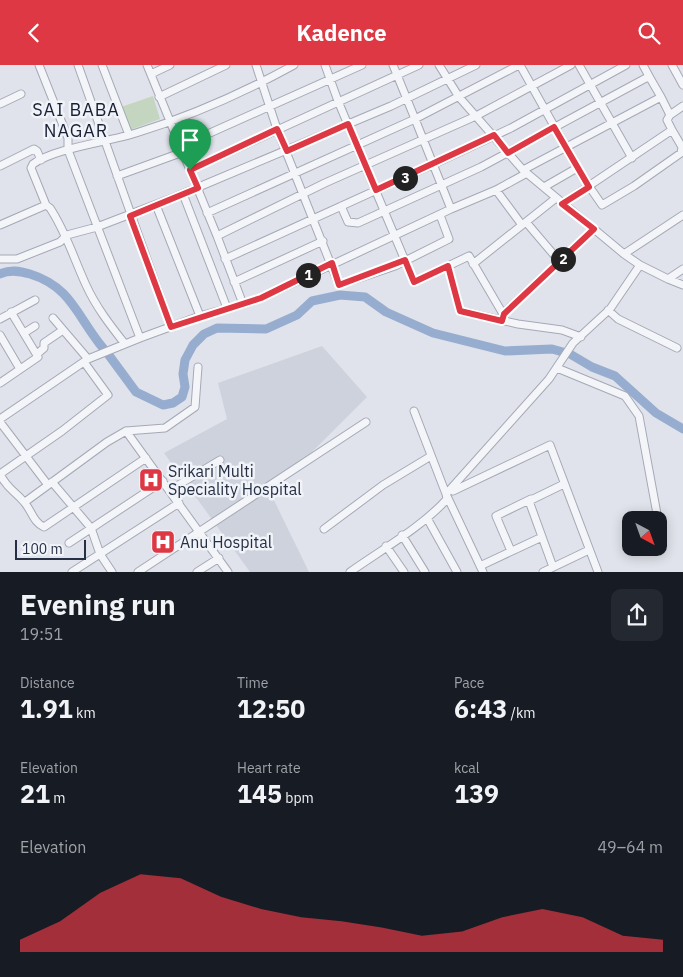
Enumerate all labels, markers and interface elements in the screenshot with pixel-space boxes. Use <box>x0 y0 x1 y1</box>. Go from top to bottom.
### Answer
text: Kadence <box>296 18 387 47</box>
icon: back <box>20 19 48 47</box>
icon: search <box>635 19 663 47</box>
district label: SAI BABA NAGAR <box>32 98 120 142</box>
pin <box>169 119 211 170</box>
icon: arrive <box>176 126 204 154</box>
pin: 3 <box>392 165 418 191</box>
text: 3 <box>401 169 410 187</box>
pin: 2 <box>550 247 576 271</box>
text: 2 <box>559 250 568 268</box>
pin: 1 <box>296 263 320 287</box>
text: 1 <box>304 266 313 284</box>
place label: Srikari Multi Speciality Hospital <box>168 461 302 499</box>
hospital icon: Srikari Multi Speciality Hospital <box>138 467 164 493</box>
north arrow <box>622 511 668 556</box>
map controls <box>622 511 667 556</box>
hospital icon: Anu Hospital <box>150 529 176 555</box>
place label: Anu Hospital <box>180 532 272 552</box>
scale bar <box>15 537 86 560</box>
text: 100 m <box>22 540 63 558</box>
text: Evening run <box>20 586 176 623</box>
button: share <box>611 589 663 641</box>
text: 19:51 <box>20 624 63 644</box>
text: Distance <box>20 674 75 692</box>
text: Time <box>237 674 268 692</box>
text: Pace <box>454 674 484 692</box>
text: 1.91 <box>20 692 73 725</box>
text: 12:50 <box>237 692 305 725</box>
text: 6:43 <box>454 692 507 725</box>
text: km <box>73 704 96 722</box>
text: /km <box>507 704 536 722</box>
text: Elevation <box>20 759 78 777</box>
text: Heart rate <box>237 759 301 777</box>
text: kcal <box>454 759 479 777</box>
text: 21 <box>20 777 50 810</box>
text: 145 <box>237 777 282 810</box>
text: 139 <box>454 777 499 810</box>
text: m <box>50 789 66 807</box>
text: bpm <box>282 789 314 807</box>
text: Elevation <box>20 837 86 857</box>
text: 49–64 m <box>597 837 663 857</box>

